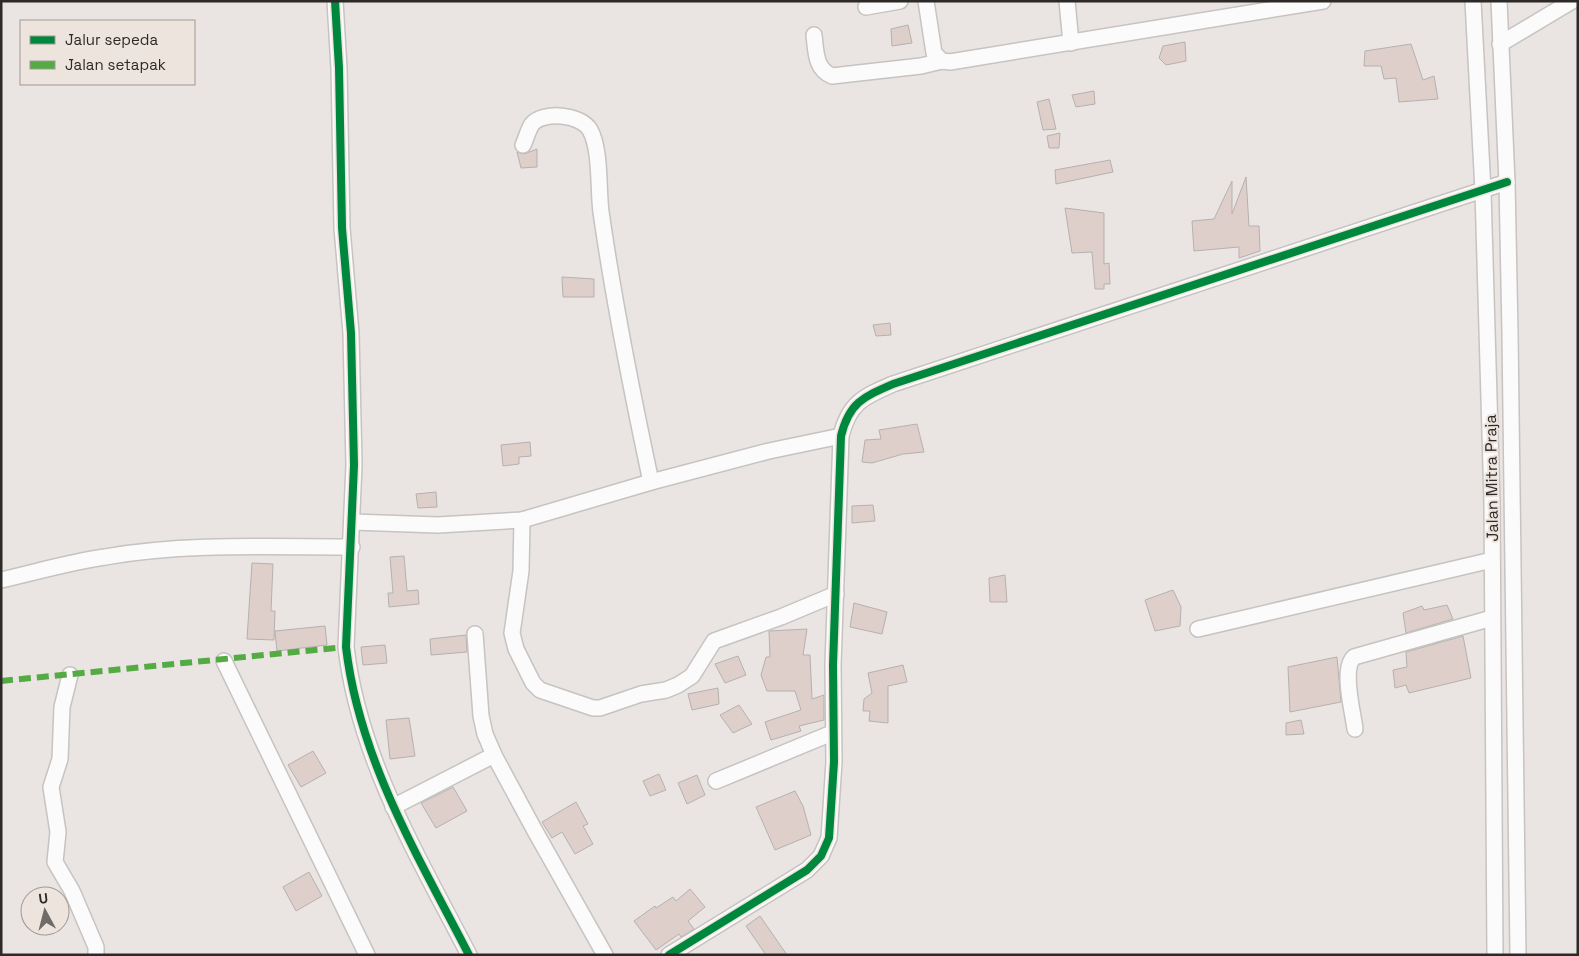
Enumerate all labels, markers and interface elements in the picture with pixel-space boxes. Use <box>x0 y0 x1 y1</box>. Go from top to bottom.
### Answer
legend <box>20 20 195 85</box>
text: Jalur sepeda <box>65 30 159 49</box>
text: Jalan setapak <box>65 55 166 74</box>
street label: Jalan Mitra Praja <box>1480 414 1503 542</box>
north arrow <box>20 886 70 936</box>
text: U <box>38 889 49 908</box>

